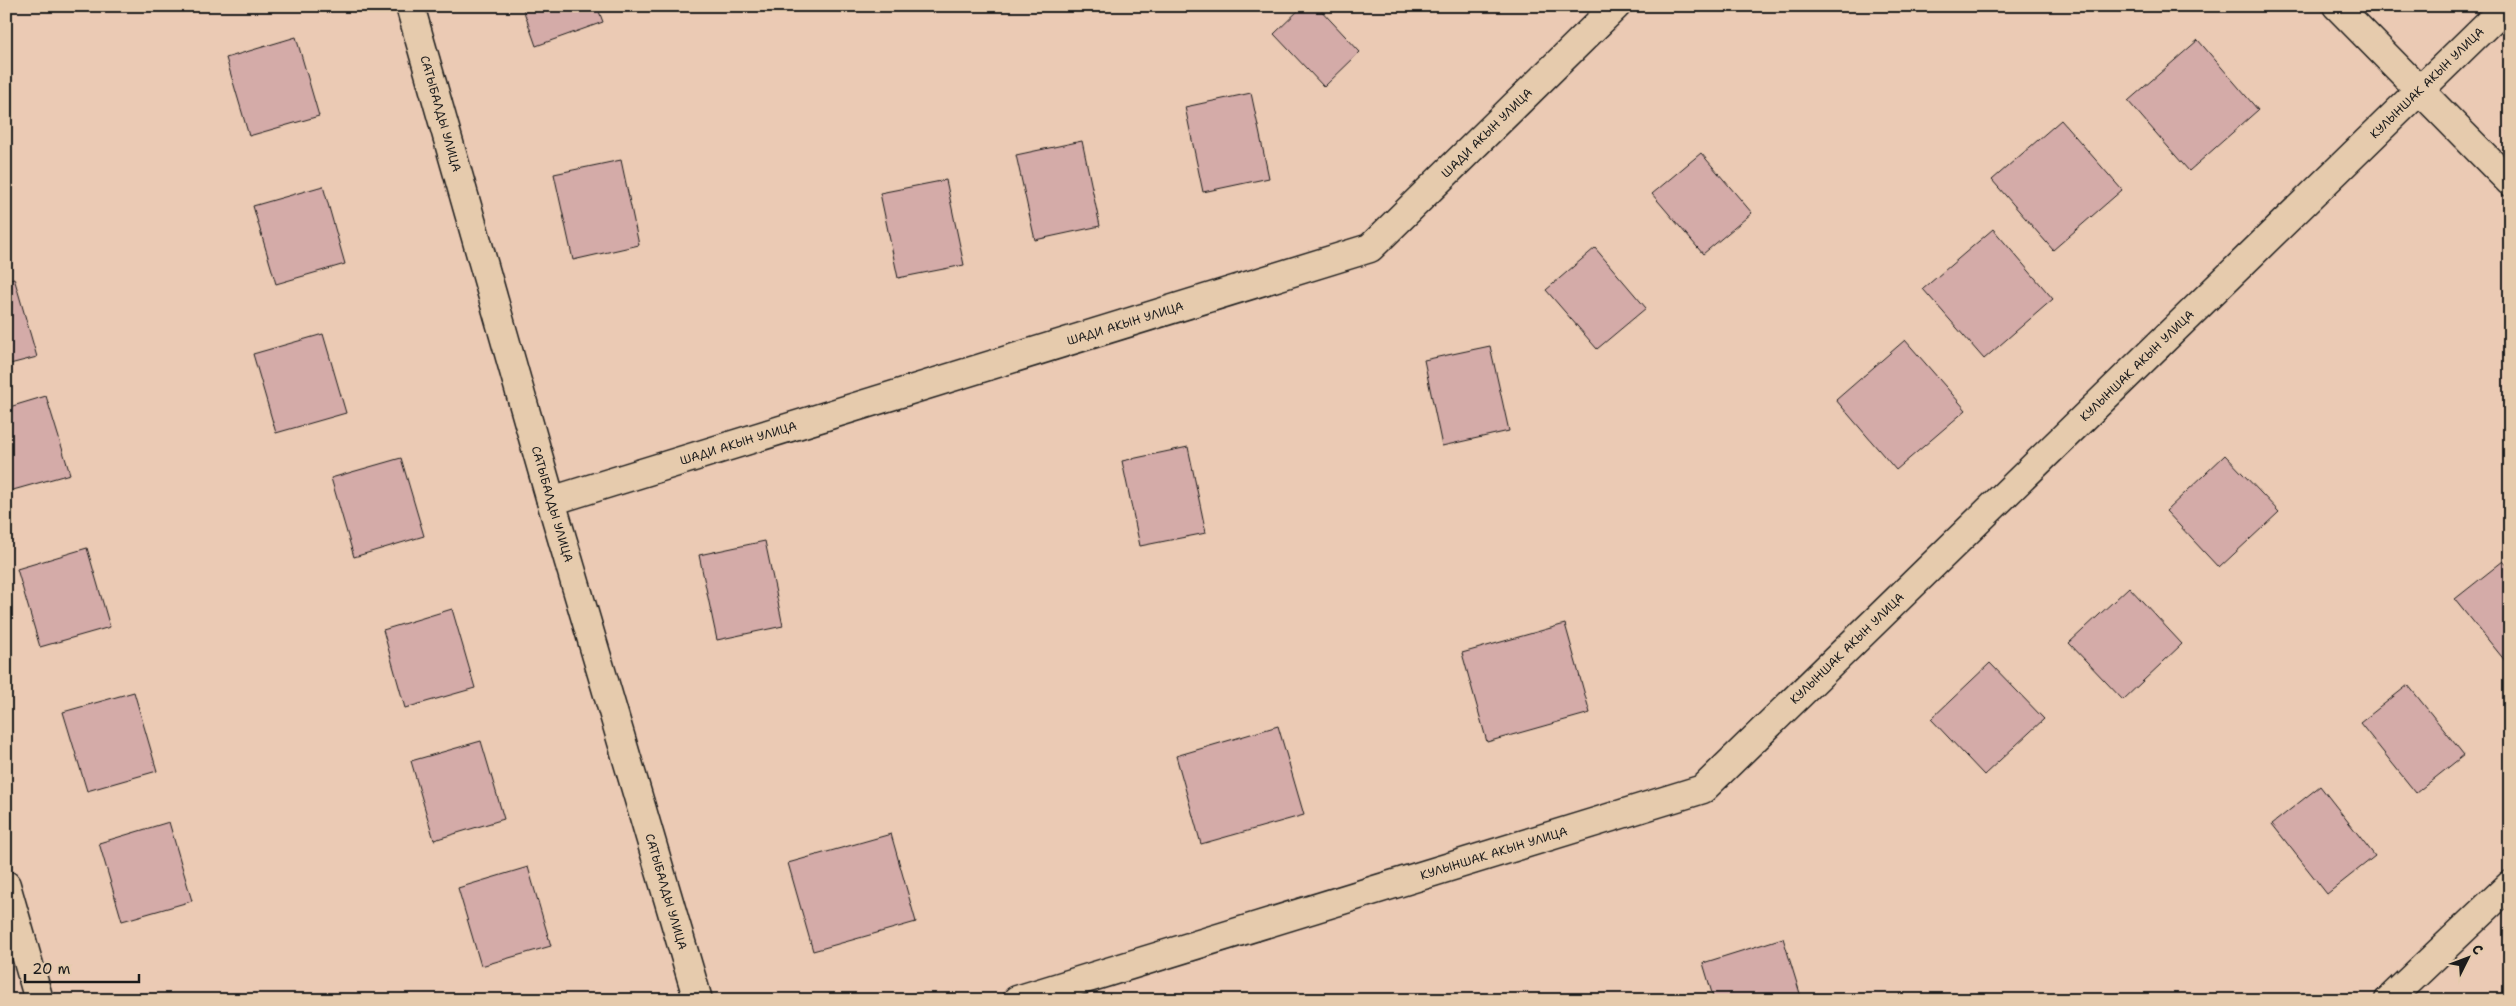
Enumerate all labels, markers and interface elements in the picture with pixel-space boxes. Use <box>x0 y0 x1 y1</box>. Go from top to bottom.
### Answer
street label: КУЛЫНШАК АКЫН УЛИЦА <box>2367 24 2488 142</box>
street label: САТЫБАЛДЫ УЛИЦА <box>417 54 465 174</box>
street label: ШАДИ АКЫН УЛИЦА <box>1438 85 1536 181</box>
street label: ШАДИ АКЫН УЛИЦА <box>1065 298 1186 349</box>
street label: КУЛЫНШАК АКЫН УЛИЦА <box>2077 306 2198 425</box>
street label: ШАДИ АКЫН УЛИЦА <box>678 418 799 469</box>
street label: САТЫБАЛДЫ УЛИЦА <box>528 444 577 564</box>
street label: КУЛЫНШАК АКЫН УЛИЦА <box>1787 589 1908 708</box>
street label: КУЛЫНШАК АКЫН УЛИЦА <box>1418 823 1570 883</box>
street label: САТЫБАЛДЫ УЛИЦА <box>641 832 691 952</box>
north arrow <box>2444 934 2494 984</box>
text: С <box>2468 940 2487 959</box>
scale bar <box>25 951 139 983</box>
text: 20 m <box>32 959 71 979</box>

